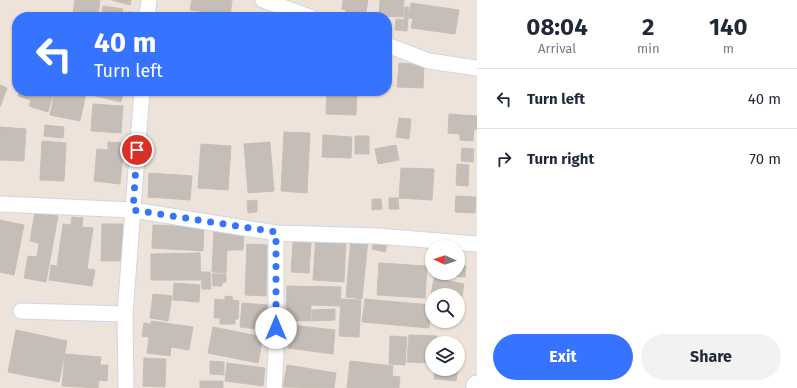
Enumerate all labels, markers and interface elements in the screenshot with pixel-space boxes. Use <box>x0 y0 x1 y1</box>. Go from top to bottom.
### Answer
text: 08:04 <box>526 13 588 41</box>
text: 2 <box>642 13 655 41</box>
text: 140 <box>709 13 748 41</box>
text: 40 m <box>94 26 157 59</box>
icon: left <box>28 28 80 80</box>
text: Arrival <box>538 41 576 56</box>
text: min <box>637 41 660 56</box>
text: m <box>723 41 734 56</box>
text: Turn left <box>94 60 163 82</box>
icon: left <box>493 88 515 110</box>
text: Turn left <box>527 90 585 108</box>
text: 40 m <box>748 90 781 108</box>
pin <box>120 133 154 167</box>
icon: arrive <box>126 139 148 161</box>
icon: right <box>493 148 515 170</box>
text: Turn right <box>527 150 594 168</box>
text: 70 m <box>749 150 781 168</box>
north arrow <box>425 240 465 280</box>
map controls <box>425 240 465 376</box>
button: search <box>425 288 465 328</box>
position arrow <box>255 307 297 349</box>
button: Exit <box>493 334 633 380</box>
button: Share <box>641 334 781 380</box>
button: layers <box>425 336 465 376</box>

